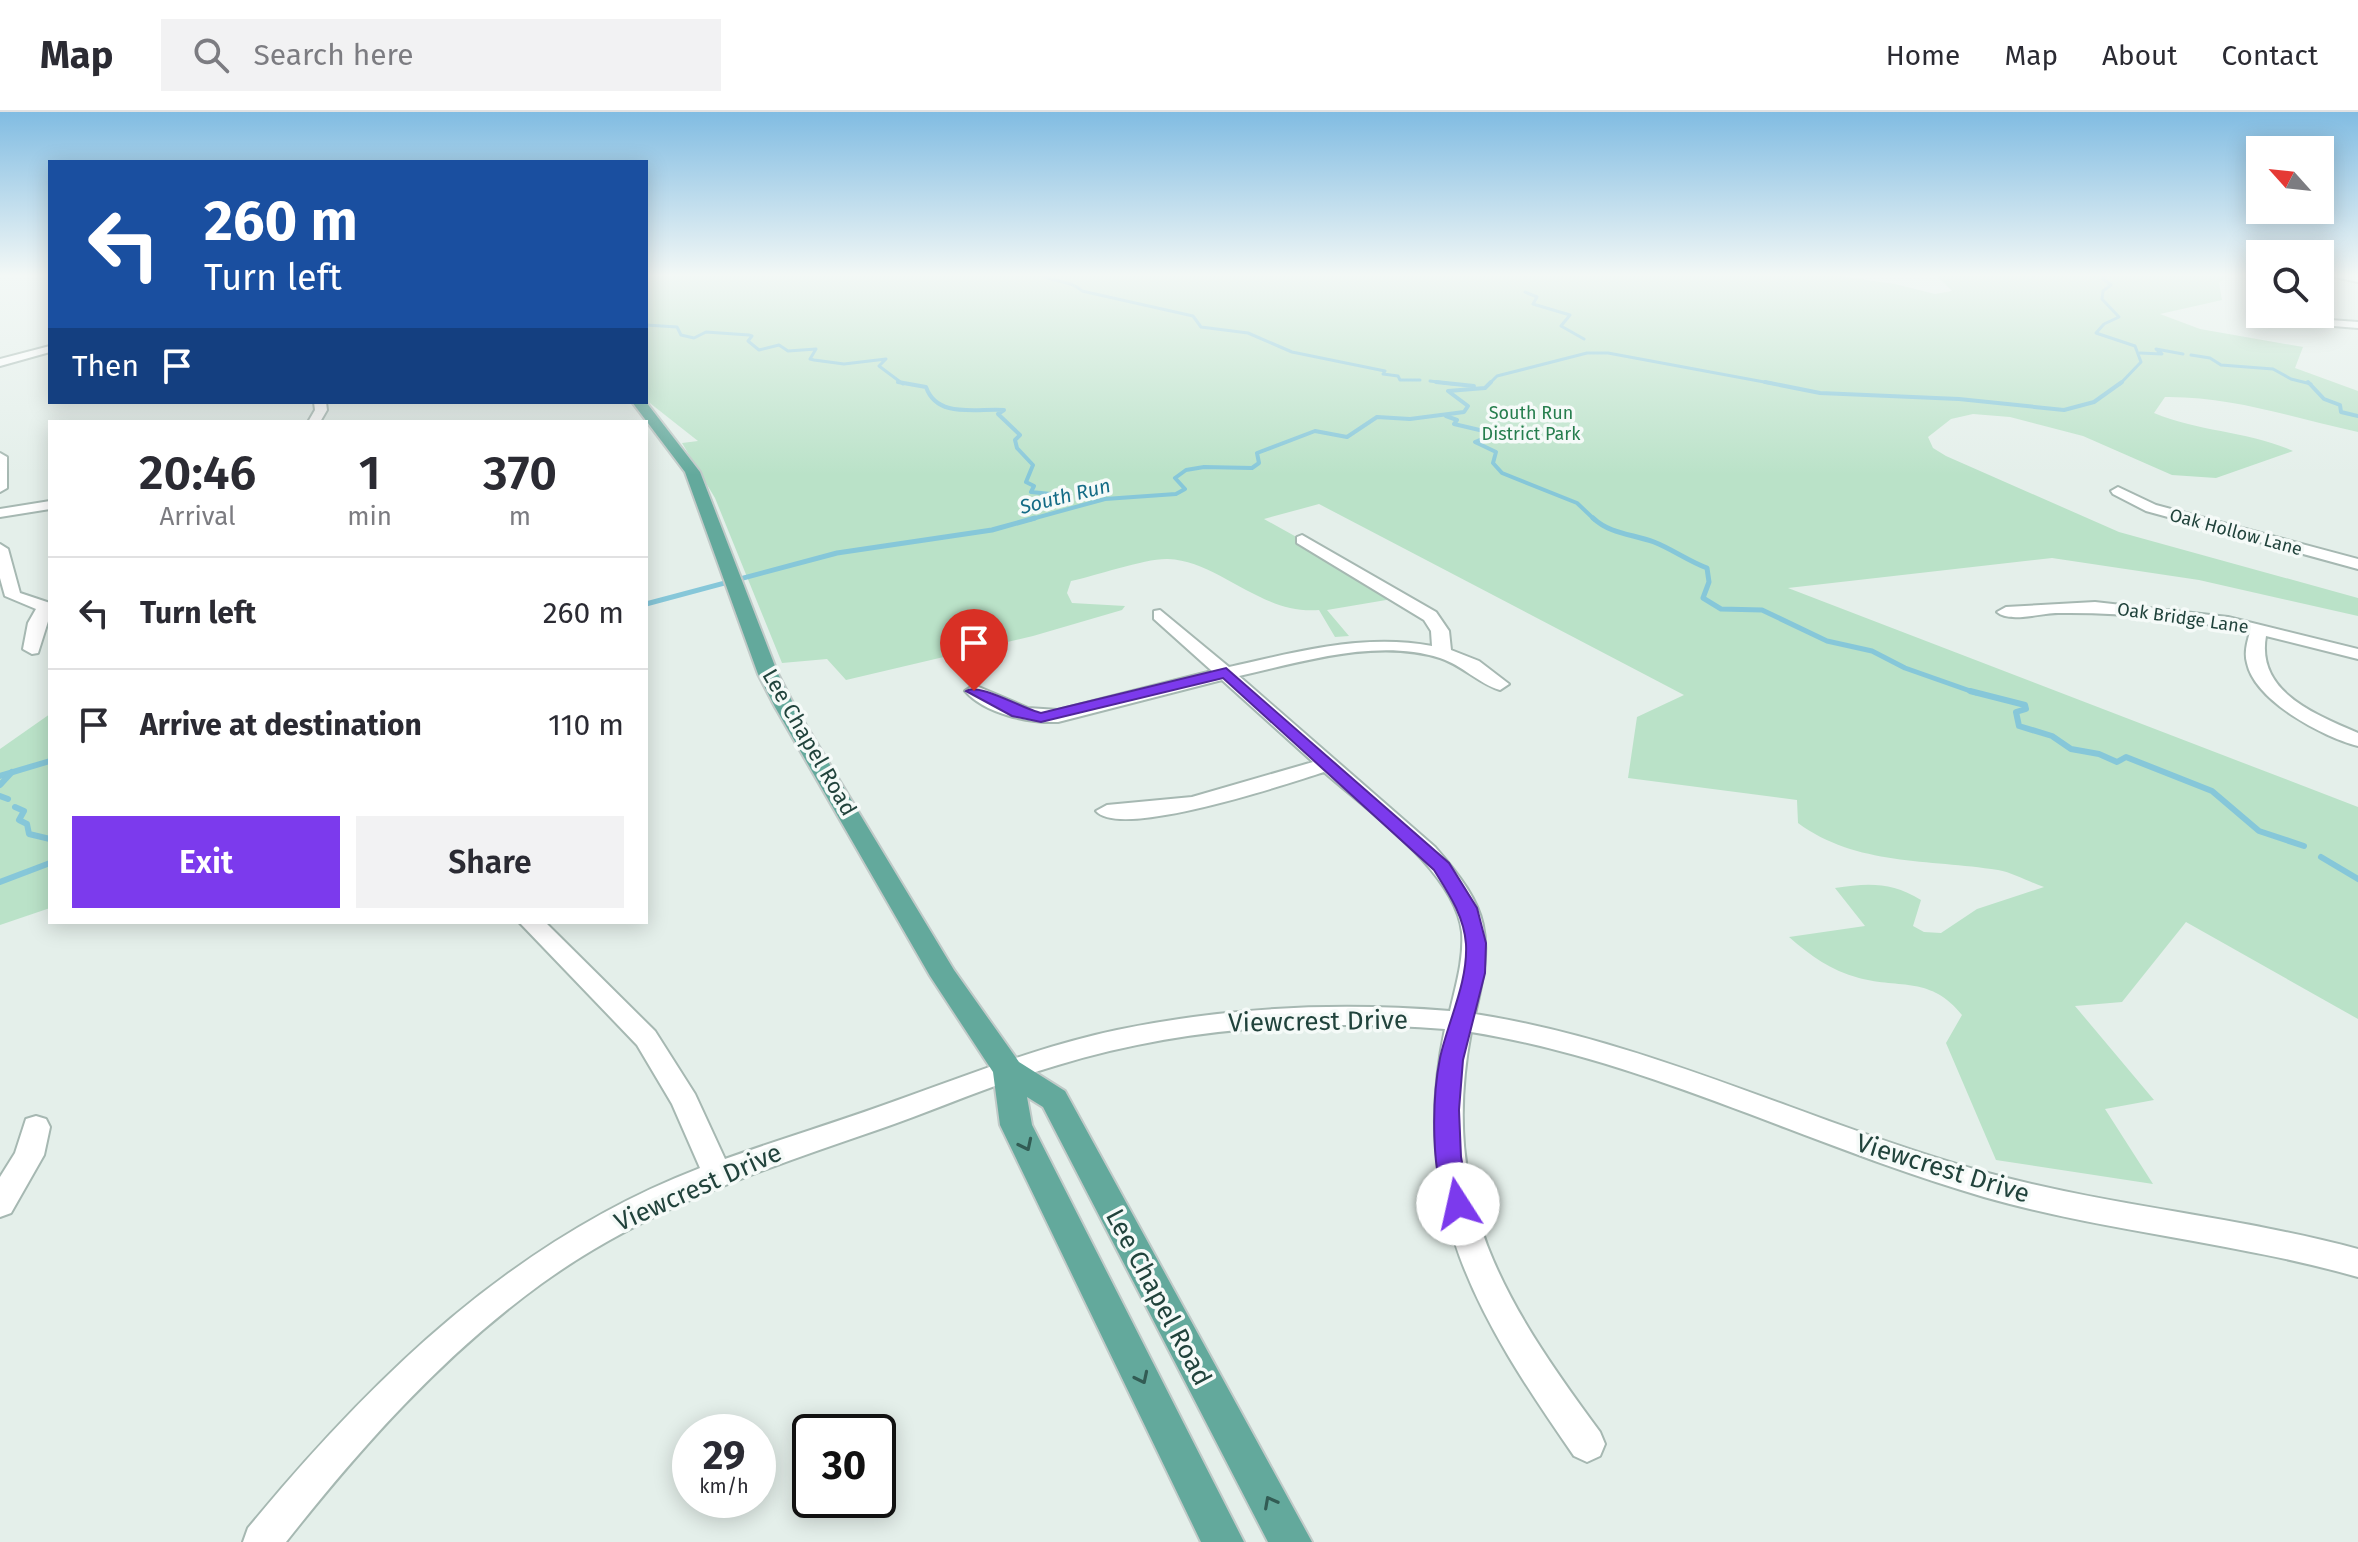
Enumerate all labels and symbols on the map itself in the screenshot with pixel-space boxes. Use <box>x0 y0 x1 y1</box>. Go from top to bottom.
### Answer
north arrow <box>2246 136 2334 224</box>
park label: South Run District Park <box>1482 402 1581 445</box>
water label: South Run <box>1016 473 1113 519</box>
street label: Oak Hollow Lane <box>2167 504 2305 560</box>
street label: Oak Bridge Lane <box>2116 598 2250 638</box>
pin <box>940 609 1008 691</box>
street label: Lee Chapel Road <box>757 664 863 821</box>
street label: Viewcrest Drive <box>1228 1004 1408 1039</box>
street label: Viewcrest Drive <box>1852 1127 2033 1210</box>
street label: Viewcrest Drive <box>610 1137 787 1238</box>
one-way arrow <box>1016 1137 1032 1152</box>
position arrow <box>1416 1162 1500 1246</box>
street label: Lee Chapel Road <box>1099 1204 1218 1391</box>
one-way arrow <box>1132 1370 1147 1385</box>
speed limit sign: 30 <box>792 1414 896 1518</box>
one-way arrow <box>1264 1496 1279 1510</box>

